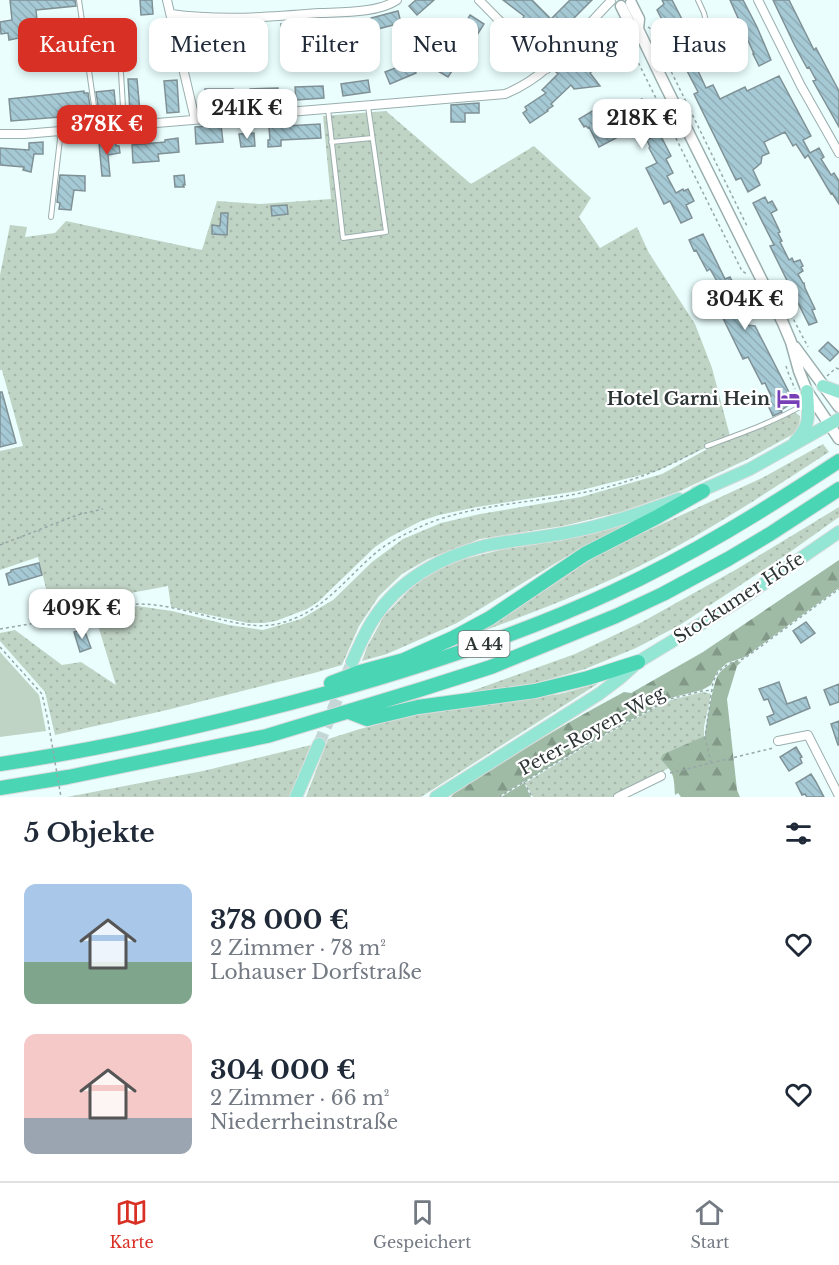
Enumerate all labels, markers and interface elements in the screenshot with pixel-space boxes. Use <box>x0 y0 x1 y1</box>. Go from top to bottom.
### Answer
chip: Kaufen <box>18 18 137 72</box>
chip: Mieten <box>149 18 268 72</box>
chip: Filter <box>280 18 380 72</box>
chip: Neu <box>392 18 478 72</box>
chip: Wohnung <box>490 18 639 72</box>
chip: Haus <box>651 18 748 72</box>
pin: 241K € <box>198 89 296 140</box>
text: 241K € <box>211 96 283 120</box>
pin: 218K € <box>593 99 691 150</box>
pin: 378K € <box>58 105 156 156</box>
text: 218K € <box>607 106 677 130</box>
text: 378K € <box>71 112 143 136</box>
pin: 304K € <box>696 280 794 331</box>
text: 304K € <box>706 287 784 311</box>
hotel icon: Hotel Garni Hein <box>775 386 801 412</box>
place label: Hotel Garni Hein <box>607 388 770 410</box>
street label: Stockumer Höfe <box>670 548 808 648</box>
pin: 409K € <box>33 589 131 640</box>
text: 409K € <box>43 596 121 620</box>
road number: A 44 <box>458 631 510 657</box>
street label: Peter-Royen-Weg <box>515 682 669 780</box>
text: 5 Objekte <box>24 817 155 849</box>
icon: filters <box>782 817 815 850</box>
text: 378 000 € <box>210 904 349 936</box>
icon: home <box>72 908 144 980</box>
icon: heart <box>782 928 815 961</box>
text: 2 Zimmer · 78 m² <box>210 936 386 960</box>
text: Lohauser Dorfstraße <box>210 960 422 984</box>
text: 304 000 € <box>210 1054 356 1086</box>
icon: home <box>72 1058 144 1130</box>
icon: heart <box>782 1078 815 1111</box>
text: 2 Zimmer · 66 m² <box>210 1086 389 1110</box>
text: Niederrheinstraße <box>210 1110 398 1134</box>
tab: Karte <box>110 1196 154 1252</box>
tab: Gespeichert <box>373 1196 471 1252</box>
tab: Start <box>691 1196 729 1252</box>

